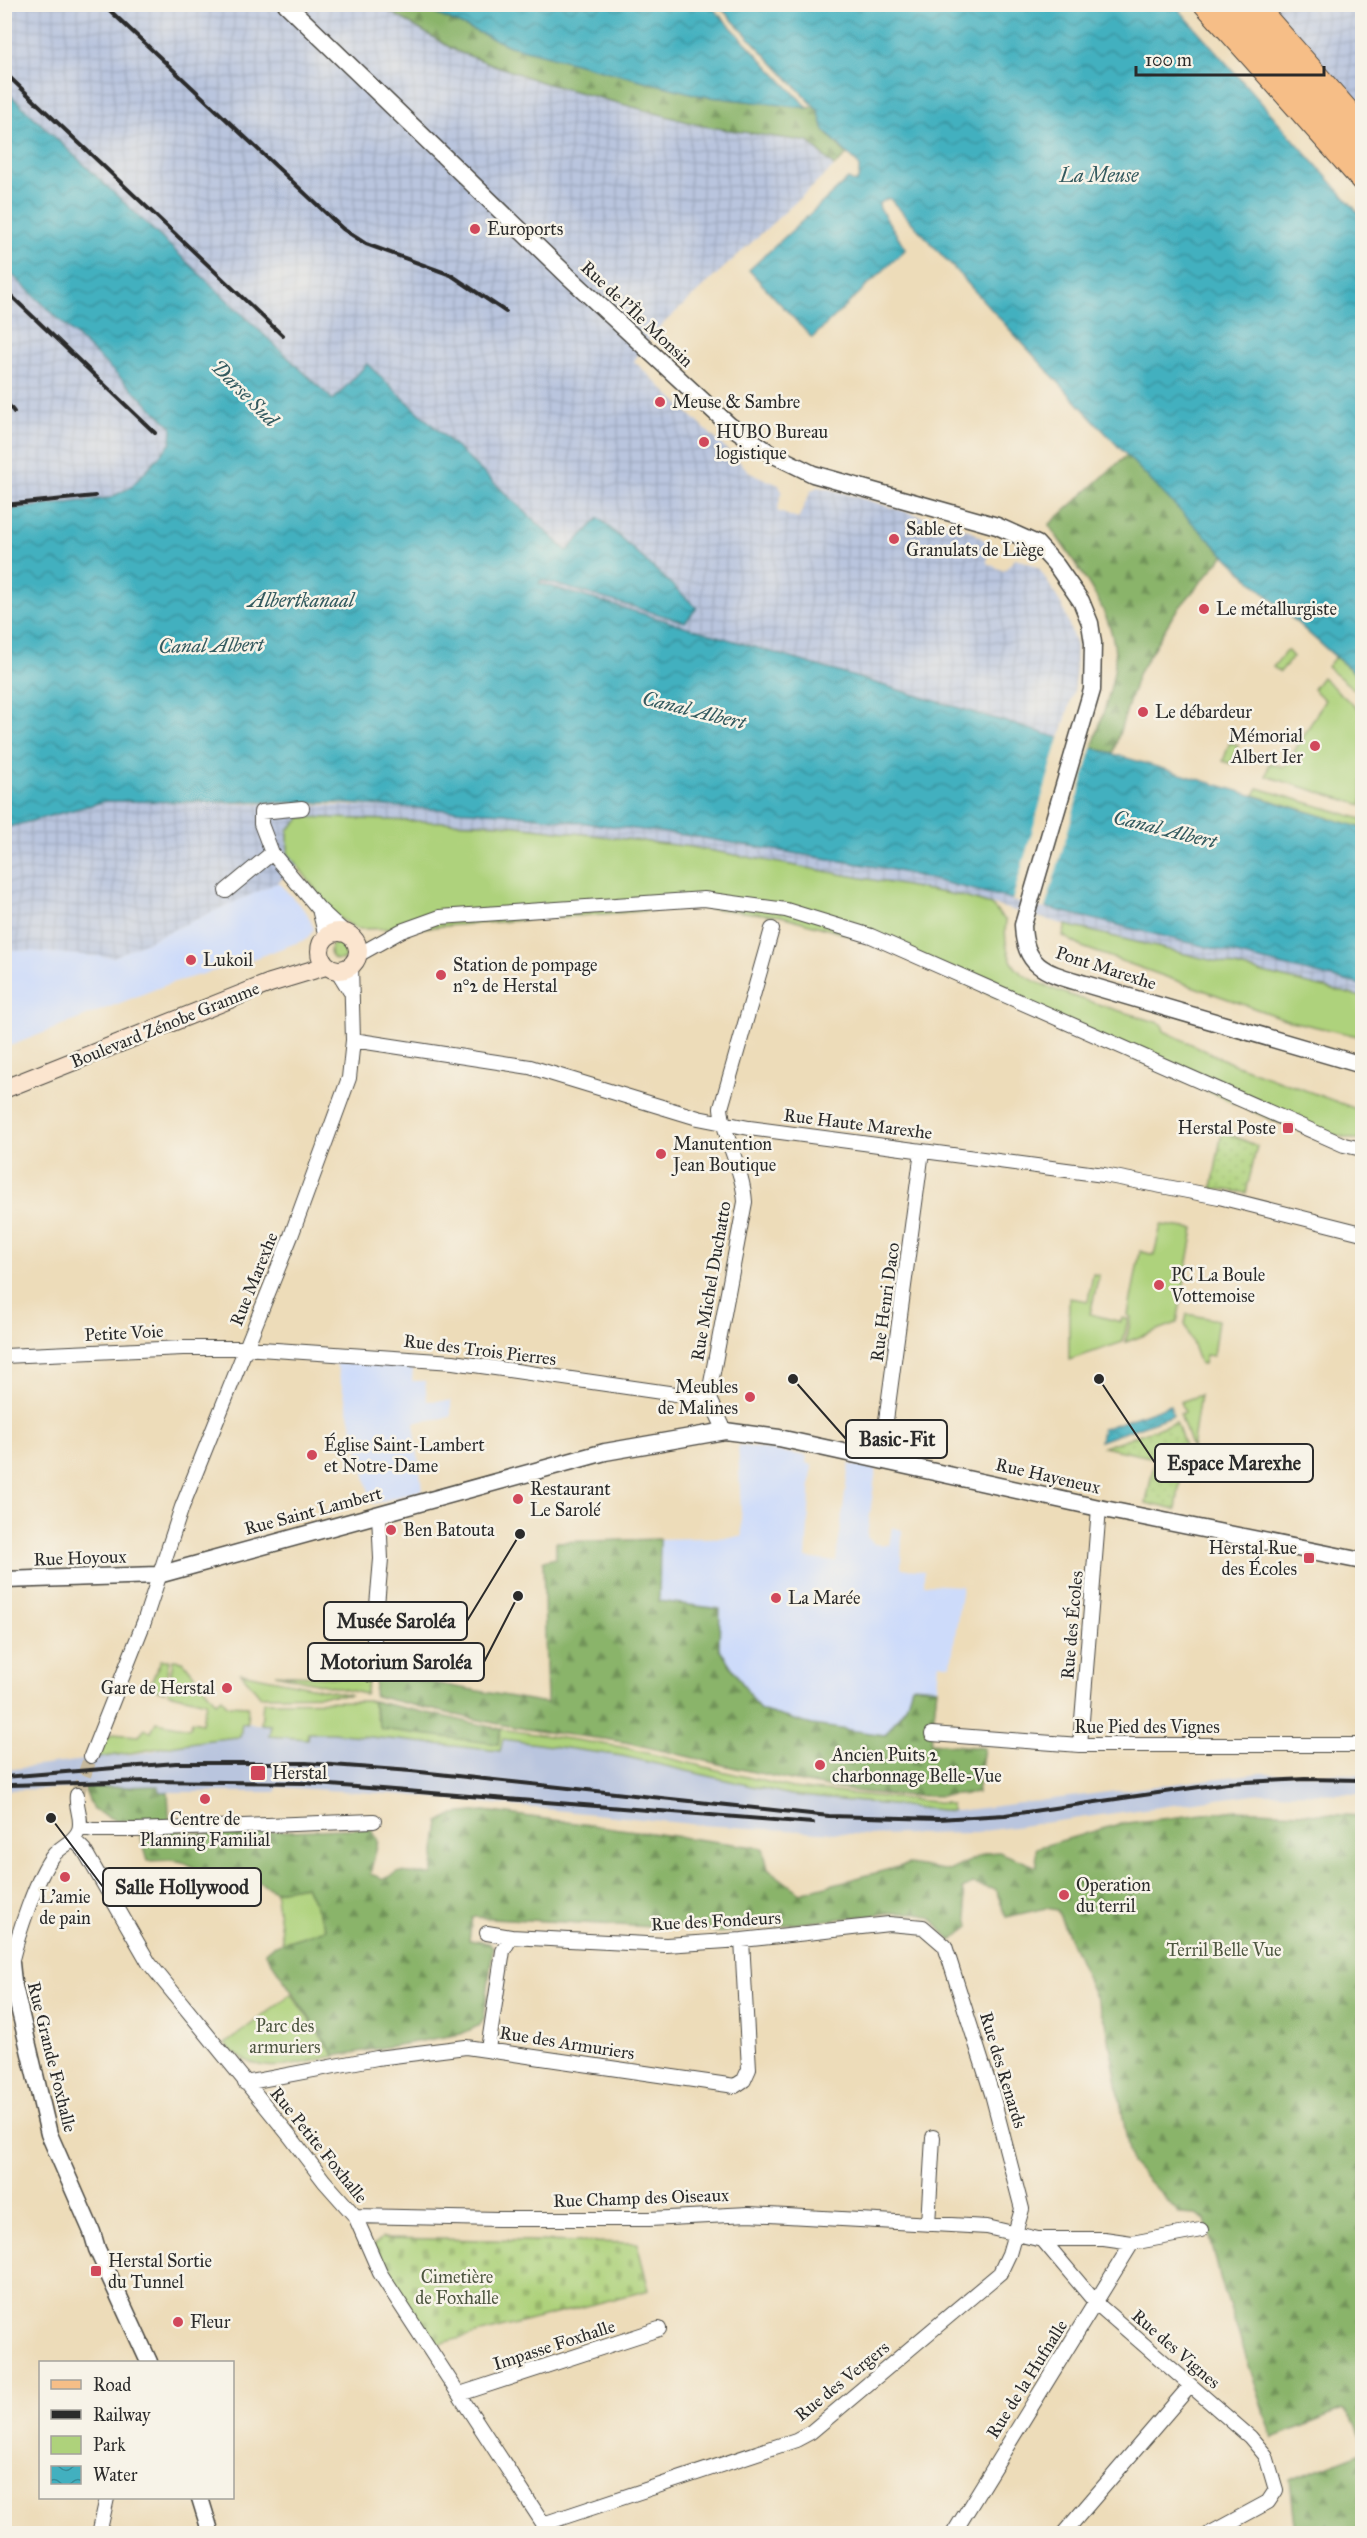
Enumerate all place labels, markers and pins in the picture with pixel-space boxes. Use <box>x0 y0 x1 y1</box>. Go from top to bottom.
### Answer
place label: Euroports <box>487 218 563 240</box>
marker: Euroports <box>468 222 482 236</box>
place label: Meuse & Sambre <box>672 391 800 413</box>
marker: Meuse & Sambre <box>653 395 667 409</box>
place label: HUBO Bureau logistique <box>716 421 828 465</box>
marker: HUBO Bureau logistique <box>697 435 711 449</box>
place label: Sable et Granulats de Liège <box>906 518 1044 562</box>
marker: Sable et Granulats de Liège <box>887 532 901 546</box>
place label: Le métallurgiste <box>1216 598 1337 621</box>
marker: Le métallurgiste <box>1197 602 1211 616</box>
place label: Le débardeur <box>1155 701 1252 723</box>
marker: Le débardeur <box>1136 705 1150 719</box>
place label: Mémorial Albert Ier <box>1229 725 1303 768</box>
marker: Mémorial Albert Ier <box>1308 739 1322 753</box>
place label: Lukoil <box>203 949 253 971</box>
marker: Lukoil <box>184 953 198 967</box>
place label: Station de pompage n°2 de Herstal <box>453 954 598 997</box>
marker: Station de pompage n°2 de Herstal <box>434 968 448 982</box>
place label: Herstal Poste <box>1178 1117 1276 1139</box>
marker: Herstal Poste <box>1281 1121 1295 1135</box>
place label: Manutention Jean Boutique <box>671 1133 776 1177</box>
marker: Manutention Jean Boutique <box>654 1147 668 1161</box>
place label: PC La Boule Vottemoise <box>1170 1264 1265 1307</box>
marker: PC La Boule Vottemoise <box>1152 1278 1166 1292</box>
place label: Meubles de Malines <box>658 1376 738 1419</box>
marker: Meubles de Malines <box>743 1390 757 1404</box>
callout: Basic-Fit <box>846 1420 947 1458</box>
place label: Église Saint-Lambert et Notre-Dame <box>324 1432 485 1477</box>
callout: Espace Marexhe <box>1155 1444 1313 1482</box>
marker: Église Saint-Lambert et Notre-Dame <box>305 1448 319 1462</box>
place label: Restaurant Le Sarolé <box>530 1478 611 1521</box>
marker: Restaurant Le Sarolé <box>511 1492 525 1506</box>
place label: Ben Batouta <box>403 1519 495 1541</box>
marker: Ben Batouta <box>384 1523 398 1537</box>
place label: Herstal Rue des Écoles <box>1208 1537 1297 1580</box>
marker: Herstal Rue des Écoles <box>1302 1551 1316 1565</box>
place label: La Marée <box>788 1587 861 1609</box>
marker: La Marée <box>769 1591 783 1605</box>
callout: Musée Saroléa <box>324 1602 467 1640</box>
callout: Motorium Saroléa <box>308 1643 484 1681</box>
place label: Gare de Herstal <box>101 1677 215 1699</box>
marker: Gare de Herstal <box>220 1681 234 1695</box>
place label: Ancien Puits 2 charbonnage Belle-Vue <box>831 1744 1002 1788</box>
marker: Ancien Puits 2 charbonnage Belle-Vue <box>813 1758 827 1772</box>
place label: Herstal <box>272 1762 327 1784</box>
marker: Herstal <box>249 1764 267 1782</box>
marker: Centre de Planning Familial <box>198 1792 212 1806</box>
place label: Centre de Planning Familial <box>140 1808 270 1852</box>
callout: Salle Hollywood <box>103 1868 261 1906</box>
marker: L'amie de pain <box>58 1870 72 1884</box>
place label: Operation du terril <box>1076 1874 1151 1917</box>
place label: L'amie de pain <box>39 1886 91 1929</box>
marker: Operation du terril <box>1057 1888 1071 1902</box>
place label: Herstal Sortie du Tunnel <box>108 2250 212 2293</box>
marker: Herstal Sortie du Tunnel <box>89 2264 103 2278</box>
place label: Fleur <box>190 2311 231 2333</box>
marker: Fleur <box>171 2315 185 2329</box>

